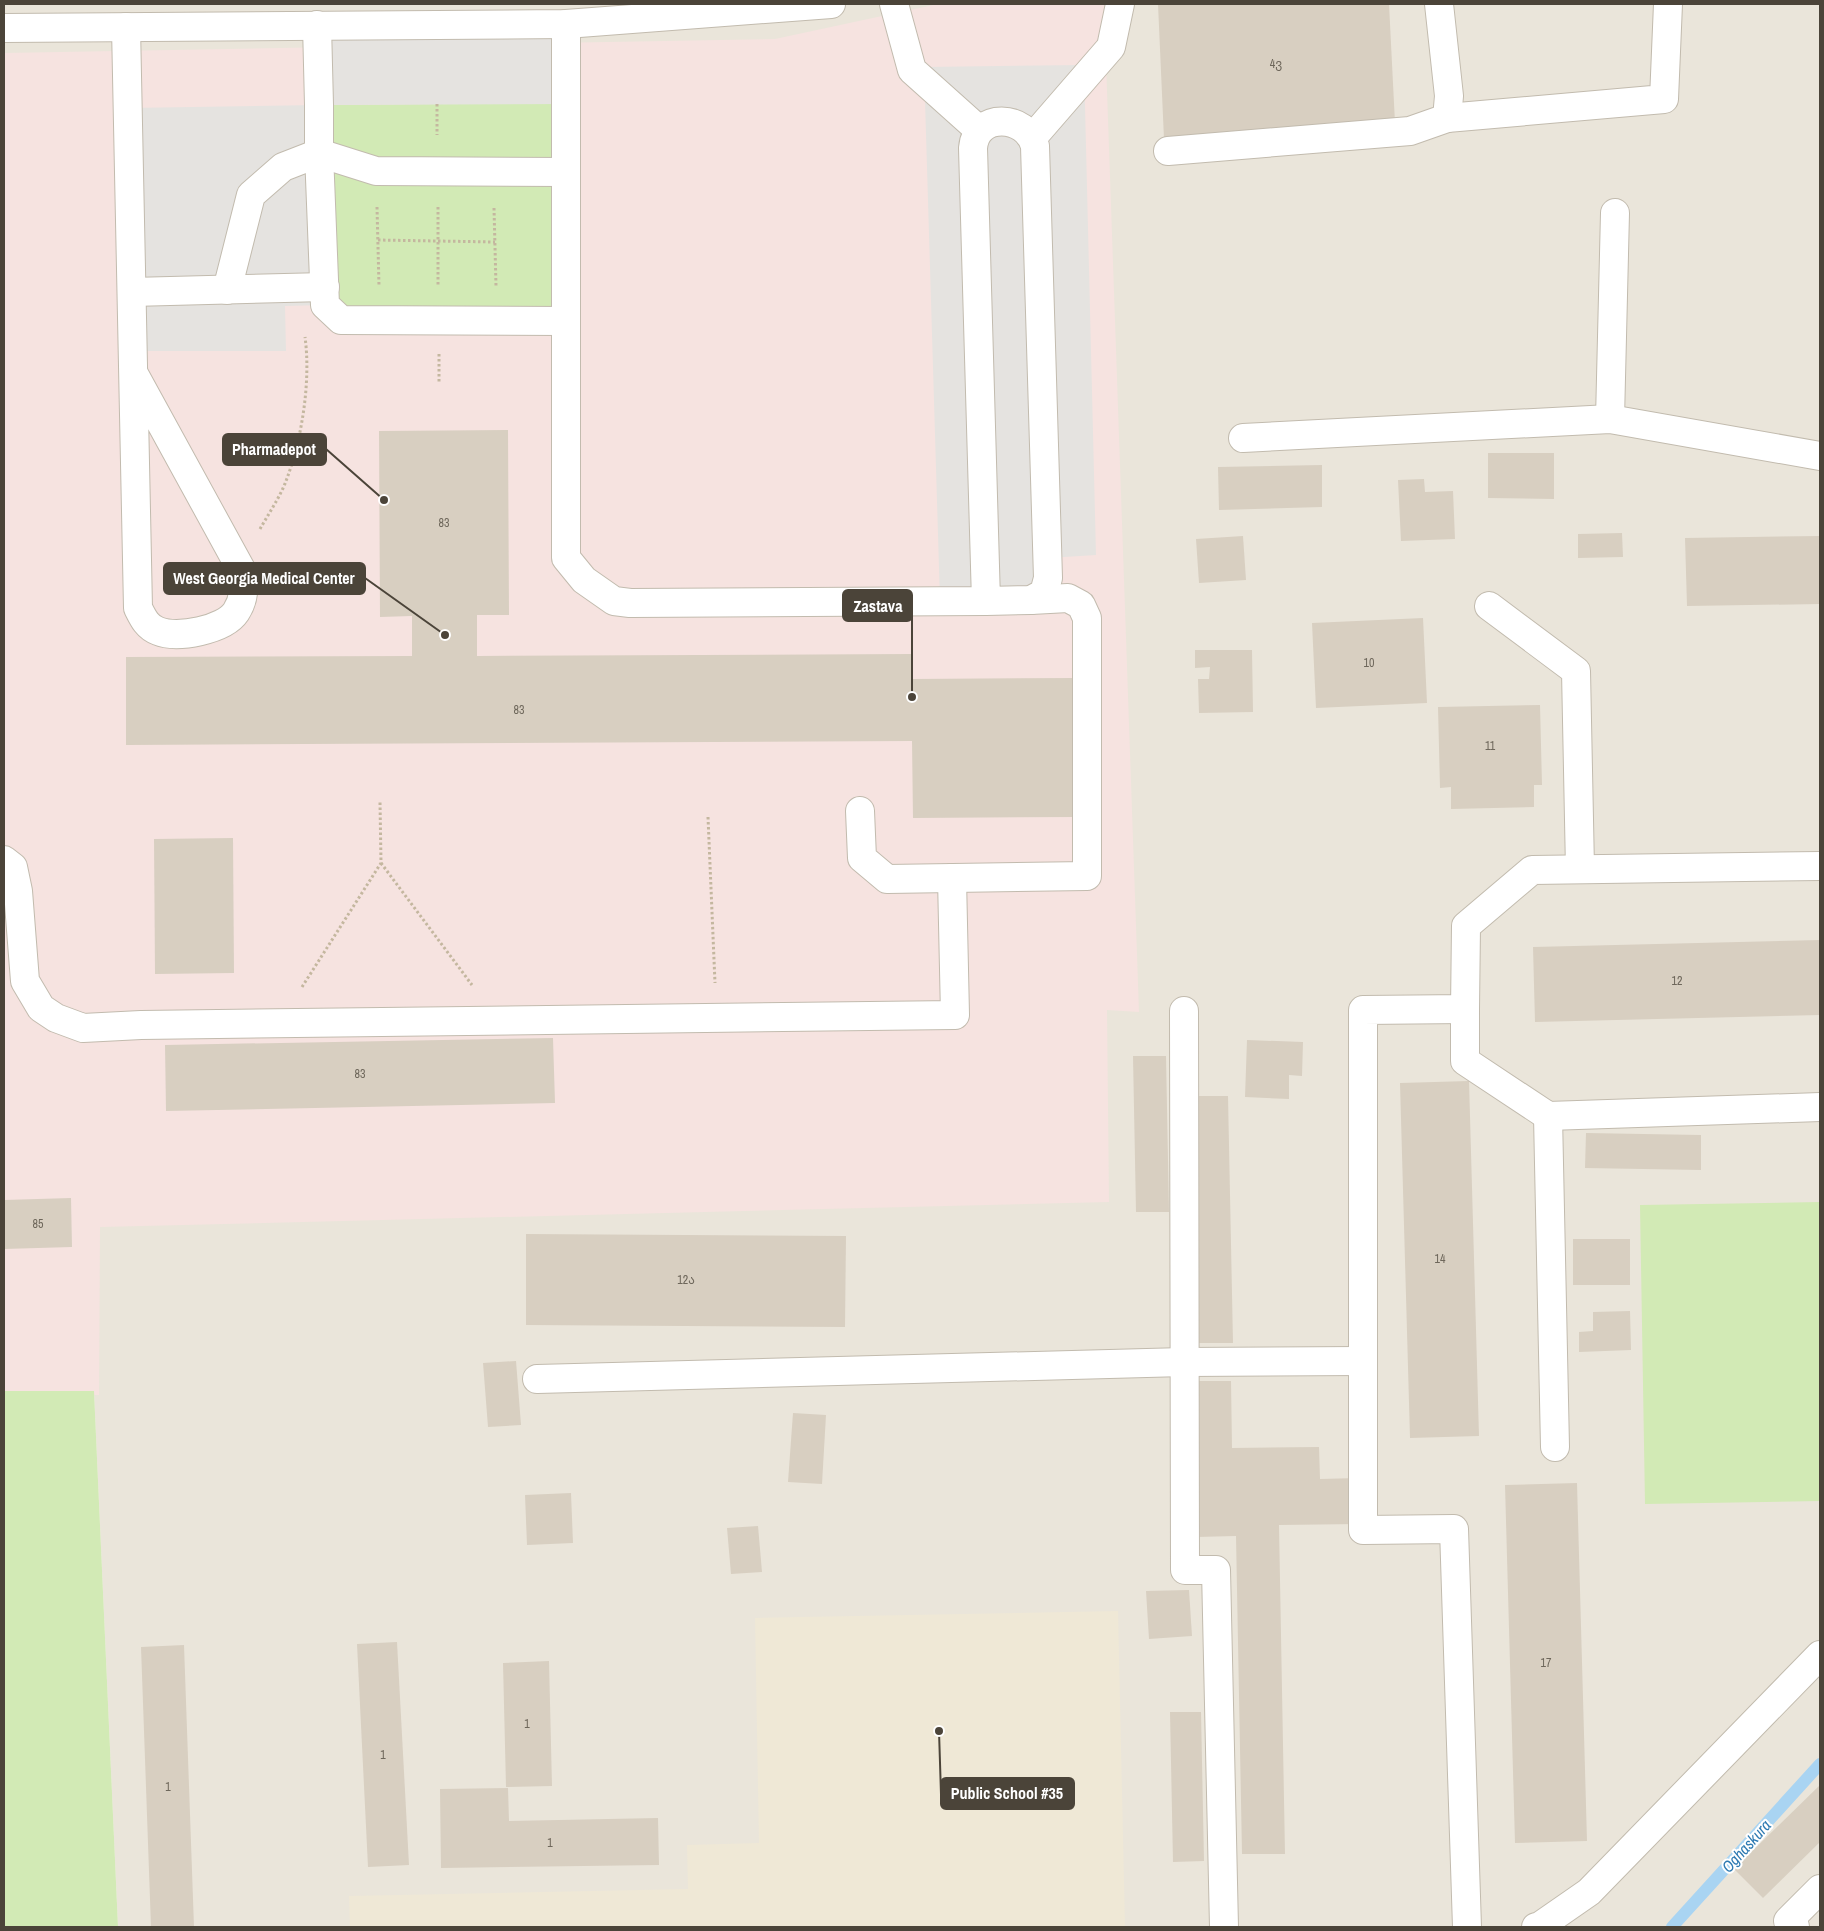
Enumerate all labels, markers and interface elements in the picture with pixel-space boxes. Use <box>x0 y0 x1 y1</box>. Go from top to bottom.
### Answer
house number: 4ვ <box>1270 56 1282 72</box>
callout: Pharmadepot <box>223 434 326 465</box>
text: Pharmadepot <box>232 438 317 460</box>
house number: 83 <box>439 515 449 531</box>
callout: West Georgia Medical Center <box>164 563 365 594</box>
text: West Georgia Medical Center <box>173 567 356 589</box>
callout: Zastava <box>843 590 912 621</box>
text: Zastava <box>854 595 903 617</box>
house number: 10 <box>1364 655 1374 671</box>
house number: 83 <box>514 702 524 718</box>
house number: 11 <box>1485 738 1496 754</box>
house number: 12 <box>1672 973 1682 989</box>
house number: 83 <box>355 1066 365 1082</box>
house number: 85 <box>33 1216 44 1232</box>
house number: 14 <box>1435 1251 1446 1267</box>
house number: 12ა <box>677 1272 695 1288</box>
house number: 17 <box>1541 1655 1552 1671</box>
house number: 1 <box>524 1716 530 1732</box>
house number: 1 <box>380 1747 386 1763</box>
callout: Public School #35 <box>941 1778 1074 1809</box>
house number: 1 <box>165 1779 171 1795</box>
text: Public School #35 <box>951 1782 1063 1804</box>
water label: Oghaskura <box>1716 1815 1776 1877</box>
house number: 1 <box>547 1835 553 1851</box>

